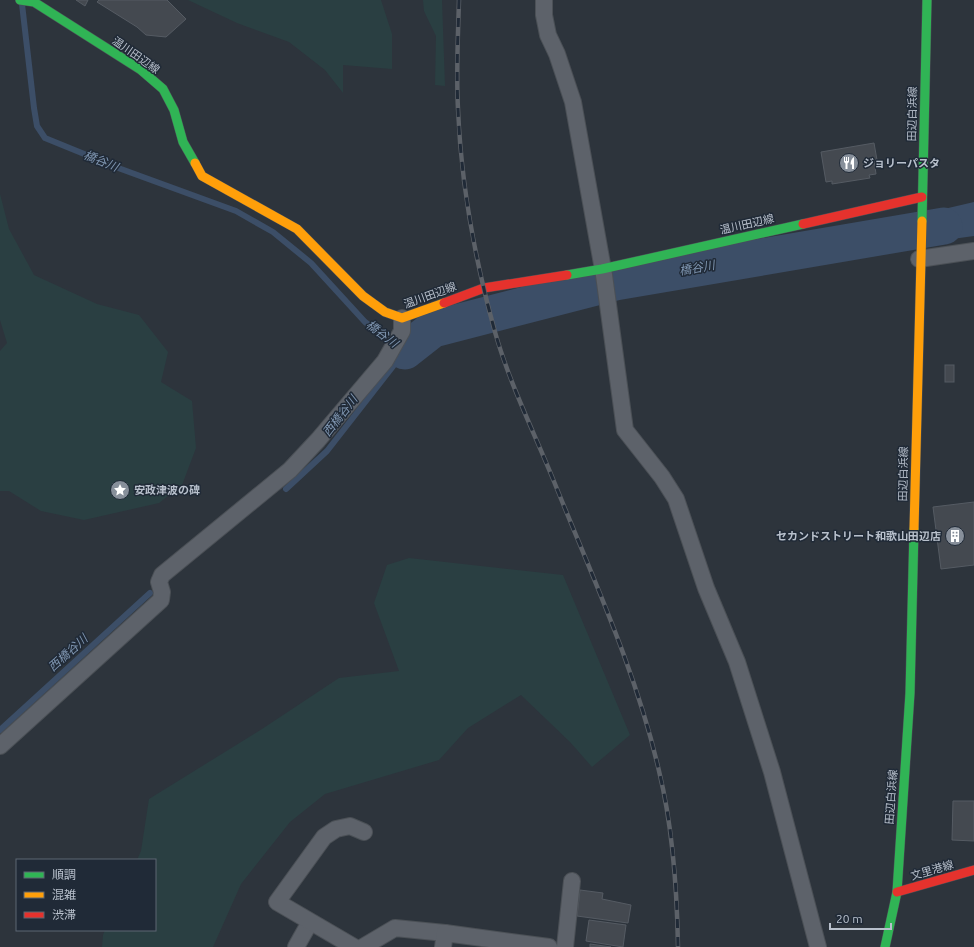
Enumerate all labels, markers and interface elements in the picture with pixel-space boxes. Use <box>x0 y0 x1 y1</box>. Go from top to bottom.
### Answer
street label: 温川田辺線 <box>110 34 162 76</box>
street label: 田辺白浜線 <box>906 86 918 142</box>
water label: 橋谷川 <box>82 148 122 174</box>
restaurant icon: ジョリーパスタ <box>838 152 860 174</box>
place label: ジョリーパスタ <box>863 157 940 169</box>
street label: 温川田辺線 <box>719 212 775 236</box>
water label: 橋谷川 <box>678 258 718 277</box>
street label: 温川田辺線 <box>402 280 458 310</box>
water label: 橋谷川 <box>364 318 402 351</box>
water label: 西橋谷川 <box>320 391 361 439</box>
street label: 田辺白浜線 <box>897 446 909 502</box>
place icon: 安政津波の碑 <box>109 479 131 501</box>
place label: 安政津波の碑 <box>134 484 200 496</box>
building icon: セカンドストリート和歌山田辺店 <box>944 525 966 547</box>
place label: セカンドストリート和歌山田辺店 <box>776 530 941 542</box>
water label: 西橋谷川 <box>45 630 91 674</box>
street label: 田辺白浜線 <box>883 769 899 825</box>
street label: 文里港線 <box>909 858 955 882</box>
legend <box>16 859 156 931</box>
text: 順調 <box>52 868 76 881</box>
text: 混雑 <box>52 888 76 901</box>
scale bar <box>830 905 891 931</box>
text: 渋滞 <box>52 908 76 921</box>
text: 20 m <box>836 912 863 925</box>

